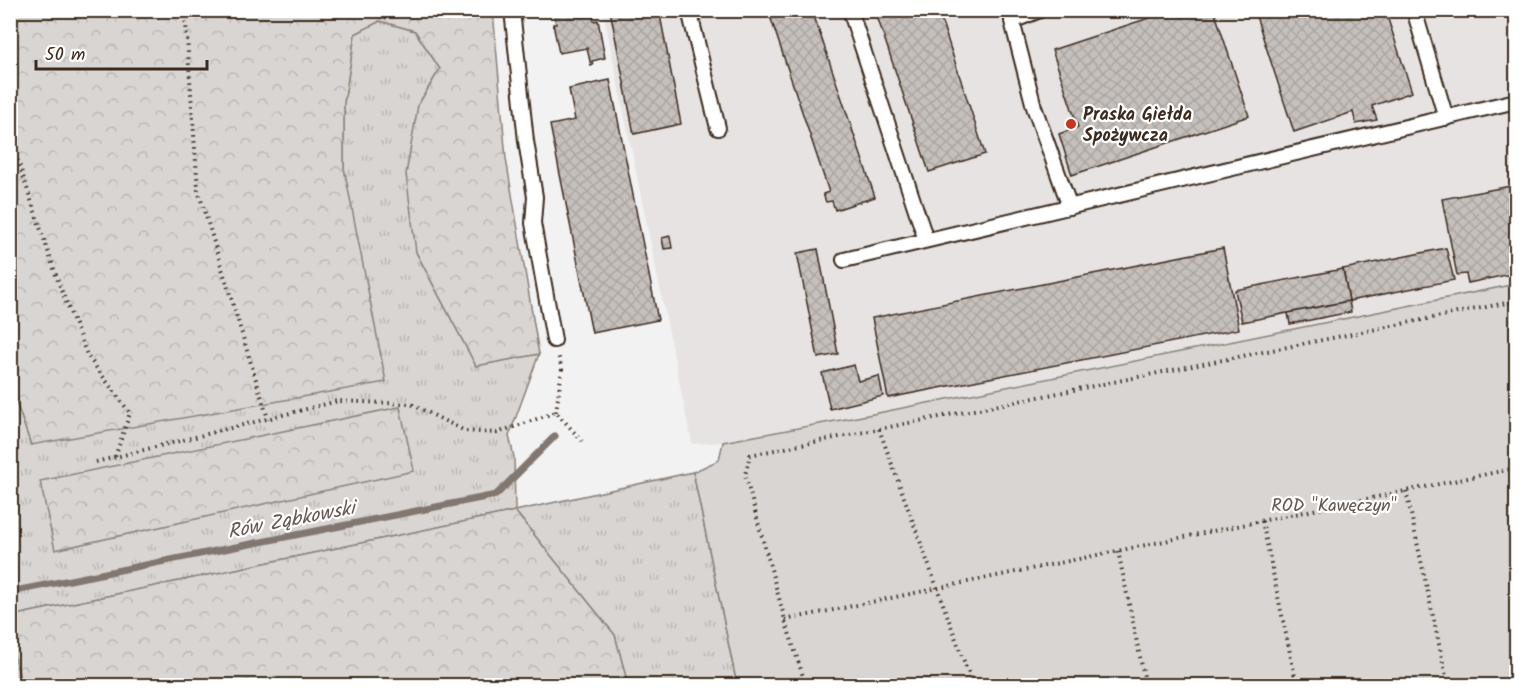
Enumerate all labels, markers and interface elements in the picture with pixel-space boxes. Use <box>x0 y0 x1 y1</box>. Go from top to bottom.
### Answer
scale bar <box>36 33 207 71</box>
text: 50 m <box>45 41 85 70</box>
place label: Praska Giełda Spożywcza <box>1083 101 1192 151</box>
marker: Praska Giełda Spożywcza <box>1064 117 1078 131</box>
water label: Rów Ząbkowski <box>225 492 362 549</box>
park label: ROD "Kawęczyn" <box>1271 492 1397 521</box>

